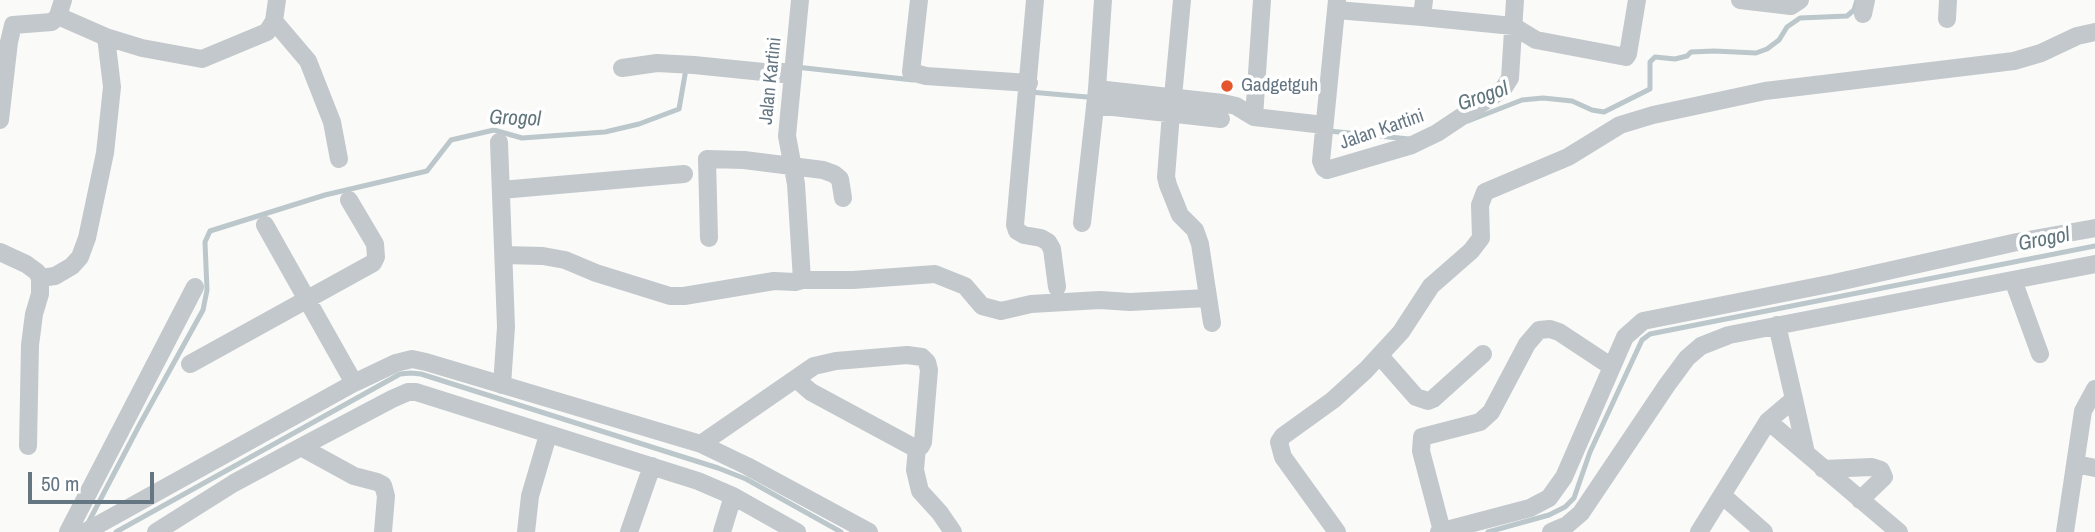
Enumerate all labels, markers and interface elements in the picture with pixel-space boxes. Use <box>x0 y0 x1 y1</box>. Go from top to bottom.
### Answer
street label: Jalan Kartini <box>755 36 787 126</box>
place label: Gadgetguh <box>1241 75 1318 97</box>
water label: Grogol <box>1454 77 1512 117</box>
marker: Gadgetguh <box>1219 78 1235 94</box>
street label: Jalan Kartini <box>1337 105 1427 155</box>
water label: Grogol <box>489 106 541 132</box>
water label: Grogol <box>2016 223 2072 257</box>
scale bar <box>32 458 158 502</box>
text: 50 m <box>41 469 79 498</box>

